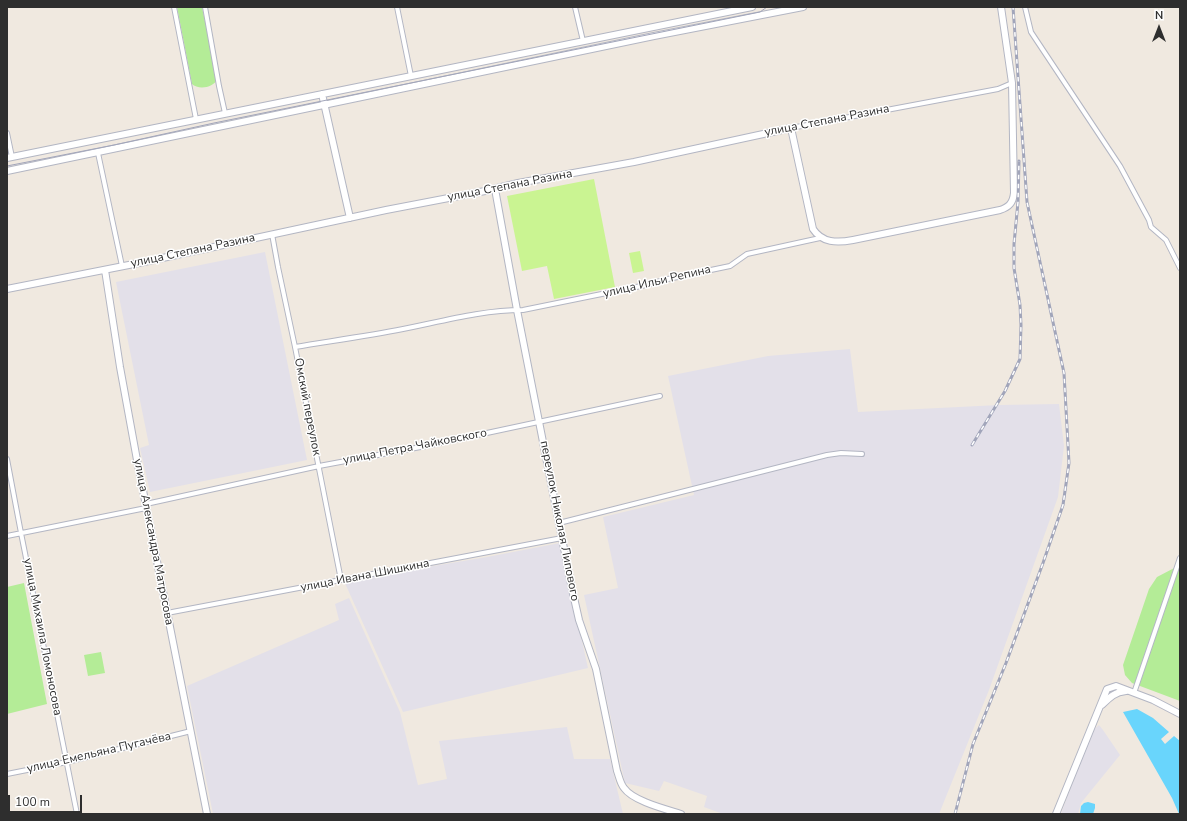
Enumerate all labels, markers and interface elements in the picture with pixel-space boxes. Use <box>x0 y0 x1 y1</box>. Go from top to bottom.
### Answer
north arrow <box>1139 8 1179 48</box>
text: N <box>1155 8 1163 23</box>
street label: улица Степана Разина <box>763 102 891 140</box>
street label: улица Степана Разина <box>446 167 574 205</box>
street label: улица Степана Разина <box>129 231 257 271</box>
street label: улица Ильи Репина <box>602 263 712 301</box>
street label: Омский переулок <box>290 357 324 457</box>
street label: улица Петра Чайковского <box>342 426 488 468</box>
street label: переулок Николая Липового <box>536 440 582 602</box>
street label: улица Александра Матросова <box>130 457 176 627</box>
street label: улица Ивана Шишкина <box>299 556 431 596</box>
street label: улица Михаила Ломоносова <box>20 557 64 717</box>
street label: улица Емельяна Пугачёва <box>25 729 173 777</box>
scale bar <box>10 787 84 813</box>
text: 100 m <box>15 794 50 810</box>

